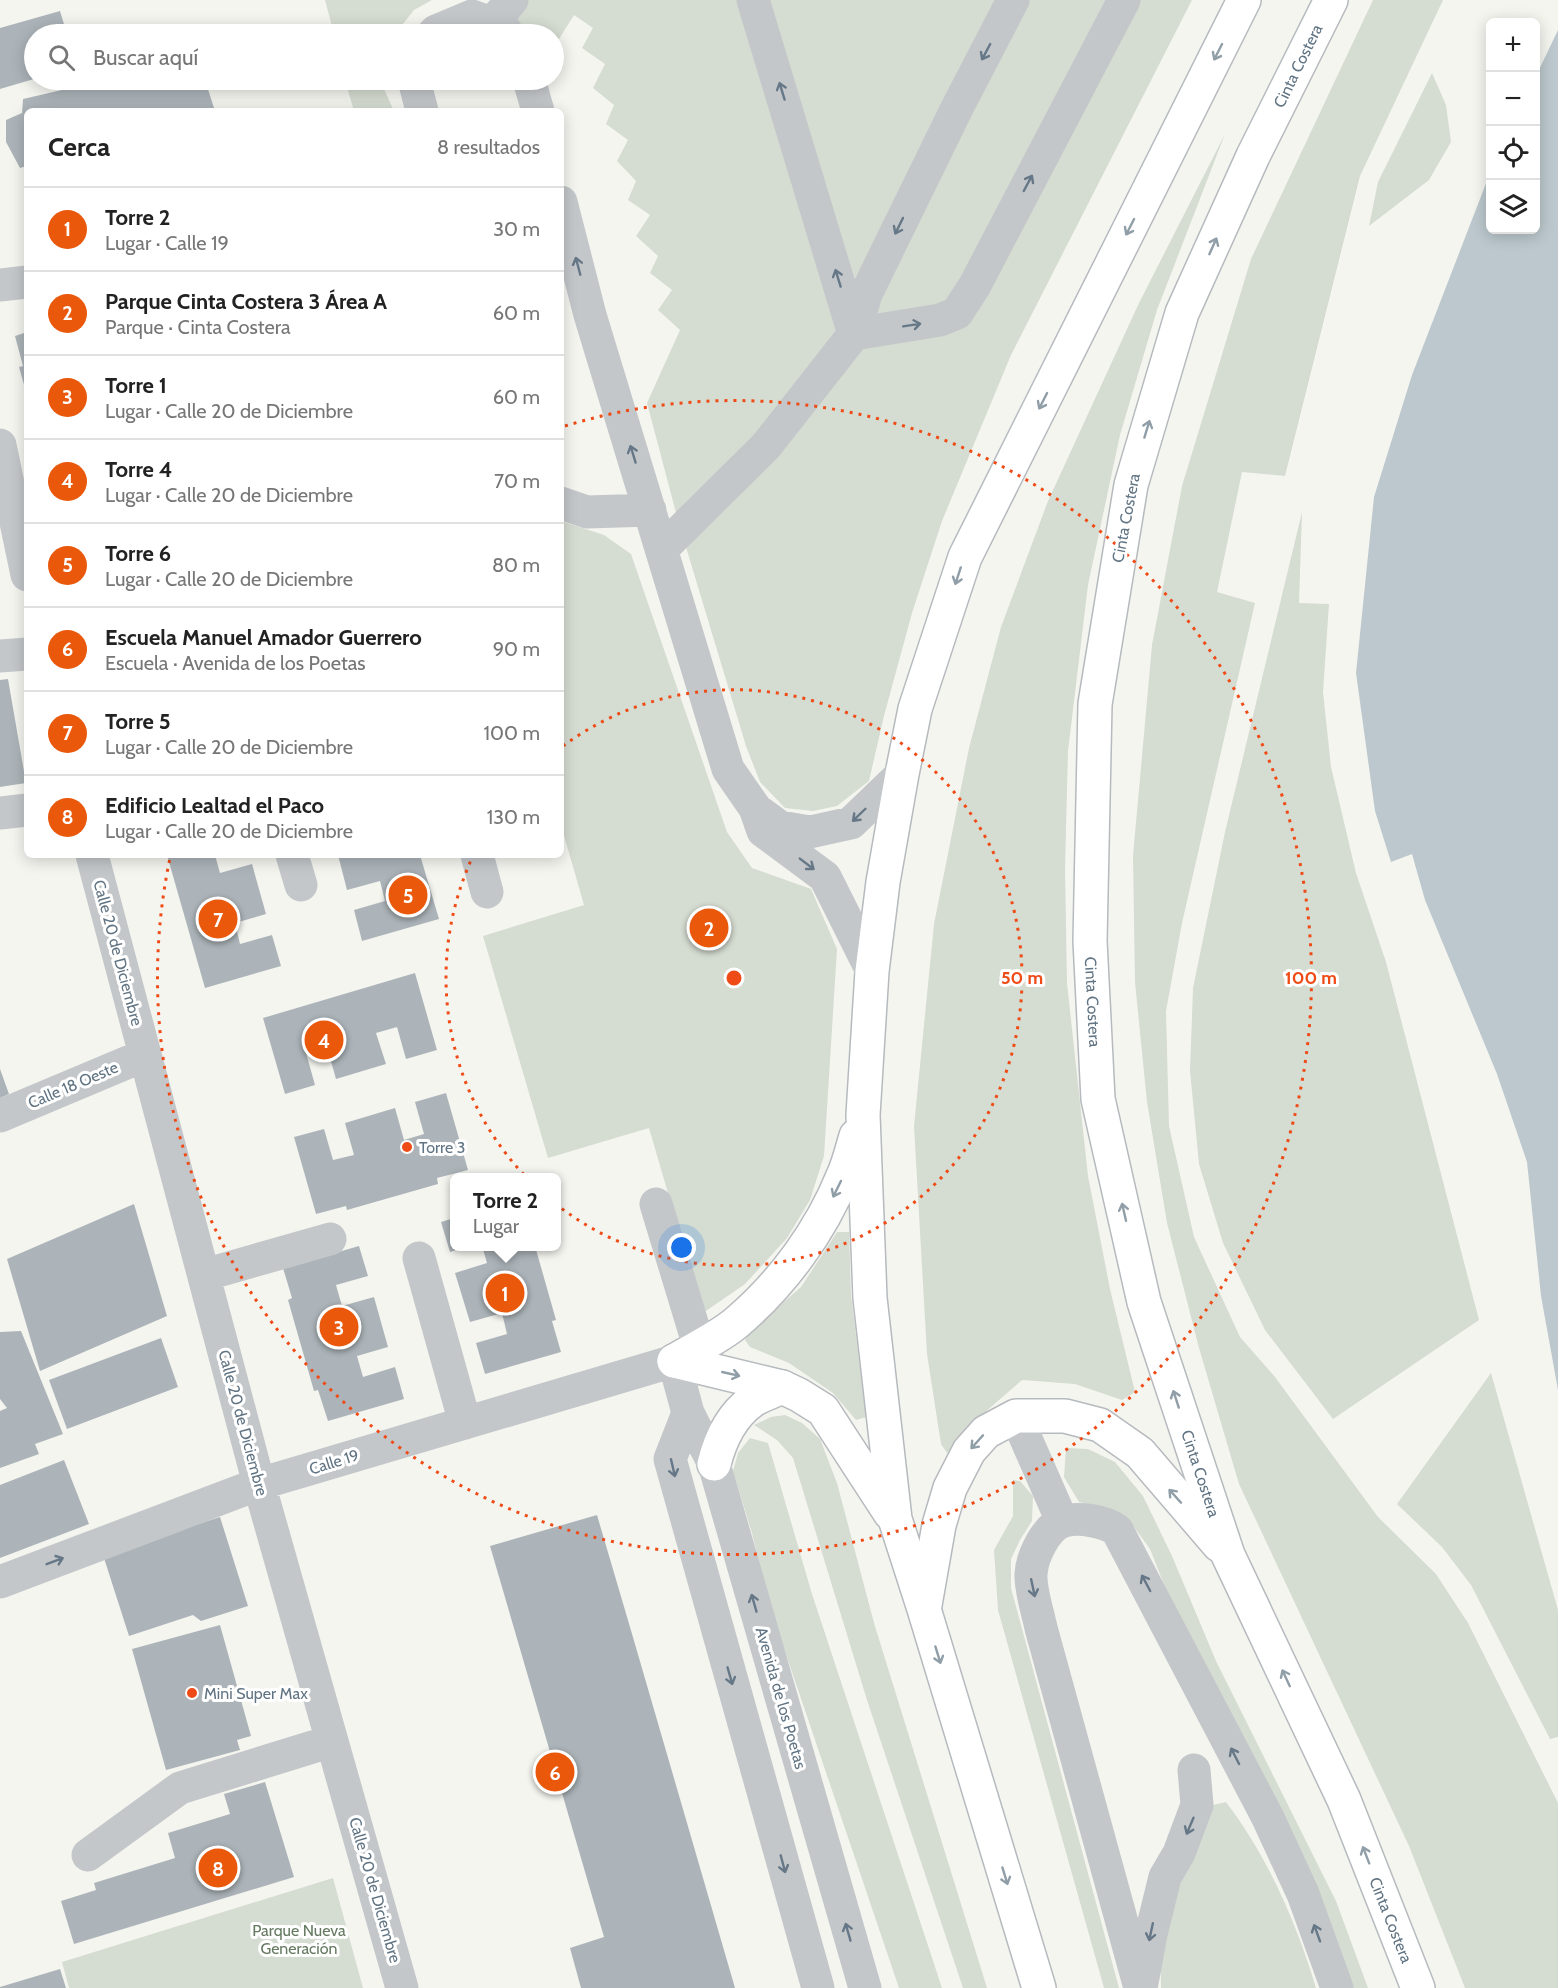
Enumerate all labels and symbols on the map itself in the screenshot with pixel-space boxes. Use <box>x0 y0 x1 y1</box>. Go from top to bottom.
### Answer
street label: Cinta Costera <box>1270 21 1326 111</box>
one-way arrow <box>980 42 991 60</box>
one-way arrow <box>1212 43 1223 61</box>
one-way arrow <box>776 82 787 101</box>
one-way arrow <box>1023 175 1034 193</box>
one-way arrow <box>893 217 905 235</box>
one-way arrow <box>1124 217 1136 235</box>
one-way arrow <box>1207 237 1219 255</box>
one-way arrow <box>571 257 583 276</box>
one-way arrow <box>832 269 843 288</box>
one-way arrow <box>902 319 922 330</box>
one-way arrow <box>1037 391 1048 409</box>
one-way arrow <box>1142 420 1153 439</box>
one-way arrow <box>627 445 638 464</box>
street label: Cinta Costera <box>1108 471 1144 564</box>
one-way arrow <box>952 566 963 585</box>
one-way arrow <box>852 807 867 822</box>
one-way arrow <box>799 858 815 871</box>
pin: 5 <box>388 872 428 918</box>
street label: Calle 20 de Diciembre <box>89 878 147 1028</box>
pin: 7 <box>198 896 238 942</box>
pin: 2 <box>690 906 728 950</box>
street label: Cinta Costera <box>1081 956 1105 1048</box>
text: 50 m <box>1001 967 1043 989</box>
text: 100 m <box>1285 967 1337 989</box>
centre of rings <box>724 968 744 988</box>
pin: 4 <box>304 1018 344 1062</box>
street label: Calle 18 Oeste <box>25 1058 121 1112</box>
place label: Torre 3 <box>419 1138 465 1157</box>
marker: Torre 3 <box>400 1140 414 1154</box>
one-way arrow <box>830 1180 842 1198</box>
one-way arrow <box>1117 1202 1129 1221</box>
your location <box>667 1233 696 1262</box>
pin: 1 <box>486 1270 524 1316</box>
pin: 3 <box>320 1304 358 1350</box>
street label: Calle 20 de Diciembre <box>214 1348 272 1498</box>
one-way arrow <box>721 1368 740 1380</box>
one-way arrow <box>1170 1390 1181 1409</box>
street label: Cinta Costera <box>1178 1427 1224 1520</box>
one-way arrow <box>970 1434 984 1449</box>
street label: Calle 19 <box>307 1445 361 1479</box>
one-way arrow <box>667 1458 679 1477</box>
one-way arrow <box>1169 1488 1182 1504</box>
one-way arrow <box>45 1555 64 1566</box>
one-way arrow <box>1139 1574 1151 1592</box>
one-way arrow <box>1028 1577 1039 1597</box>
one-way arrow <box>748 1594 759 1613</box>
street label: Avenida de los Poetas <box>752 1625 810 1772</box>
one-way arrow <box>933 1645 944 1664</box>
one-way arrow <box>725 1666 736 1685</box>
one-way arrow <box>1280 1669 1292 1687</box>
place label: Mini Super Max <box>204 1684 308 1703</box>
marker: Mini Super Max <box>185 1686 199 1700</box>
one-way arrow <box>1229 1748 1240 1766</box>
pin: 6 <box>536 1750 574 1794</box>
street label: Calle 20 de Diciembre <box>345 1815 405 1965</box>
one-way arrow <box>1184 1816 1195 1835</box>
pin: 8 <box>198 1846 238 1890</box>
one-way arrow <box>1360 1847 1371 1865</box>
one-way arrow <box>777 1854 789 1873</box>
one-way arrow <box>1000 1866 1011 1885</box>
street label: Cinta Costera <box>1366 1874 1417 1966</box>
park label: Parque Nueva Generación <box>252 1921 346 1958</box>
one-way arrow <box>1145 1922 1157 1941</box>
one-way arrow <box>842 1923 854 1942</box>
one-way arrow <box>1311 1924 1322 1943</box>

